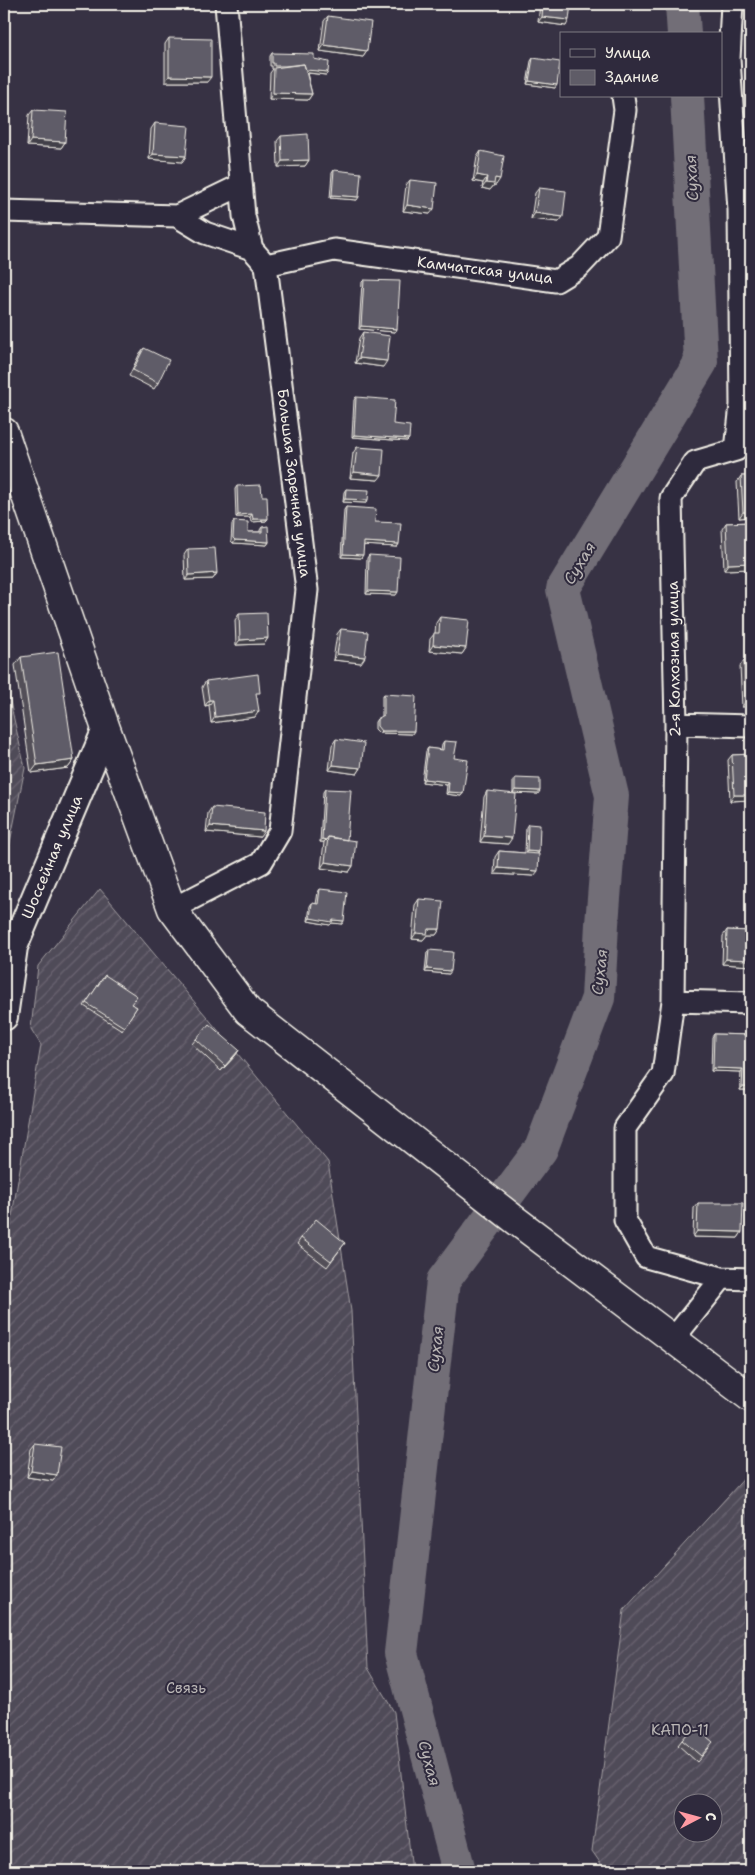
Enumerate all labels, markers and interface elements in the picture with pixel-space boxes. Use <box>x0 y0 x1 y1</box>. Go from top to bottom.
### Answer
legend <box>560 32 722 98</box>
text: Улица <box>605 43 651 63</box>
text: Здание <box>605 67 659 87</box>
water label: Сухая <box>680 154 703 202</box>
street label: Камчатская улица <box>416 252 555 288</box>
street label: Большая Заречная улица <box>272 387 316 579</box>
water label: Сухая <box>559 538 600 588</box>
street label: 2-я Колхозная улица <box>663 580 685 737</box>
street label: Шоссейная улица <box>17 791 87 922</box>
water label: Сухая <box>587 948 612 996</box>
water label: Сухая <box>423 1325 448 1373</box>
park label: Связь <box>166 1678 206 1698</box>
park label: КАПО-11 <box>651 1720 709 1740</box>
water label: Сухая <box>413 1738 446 1788</box>
north arrow <box>672 1792 722 1842</box>
text: С <box>702 1811 720 1822</box>

